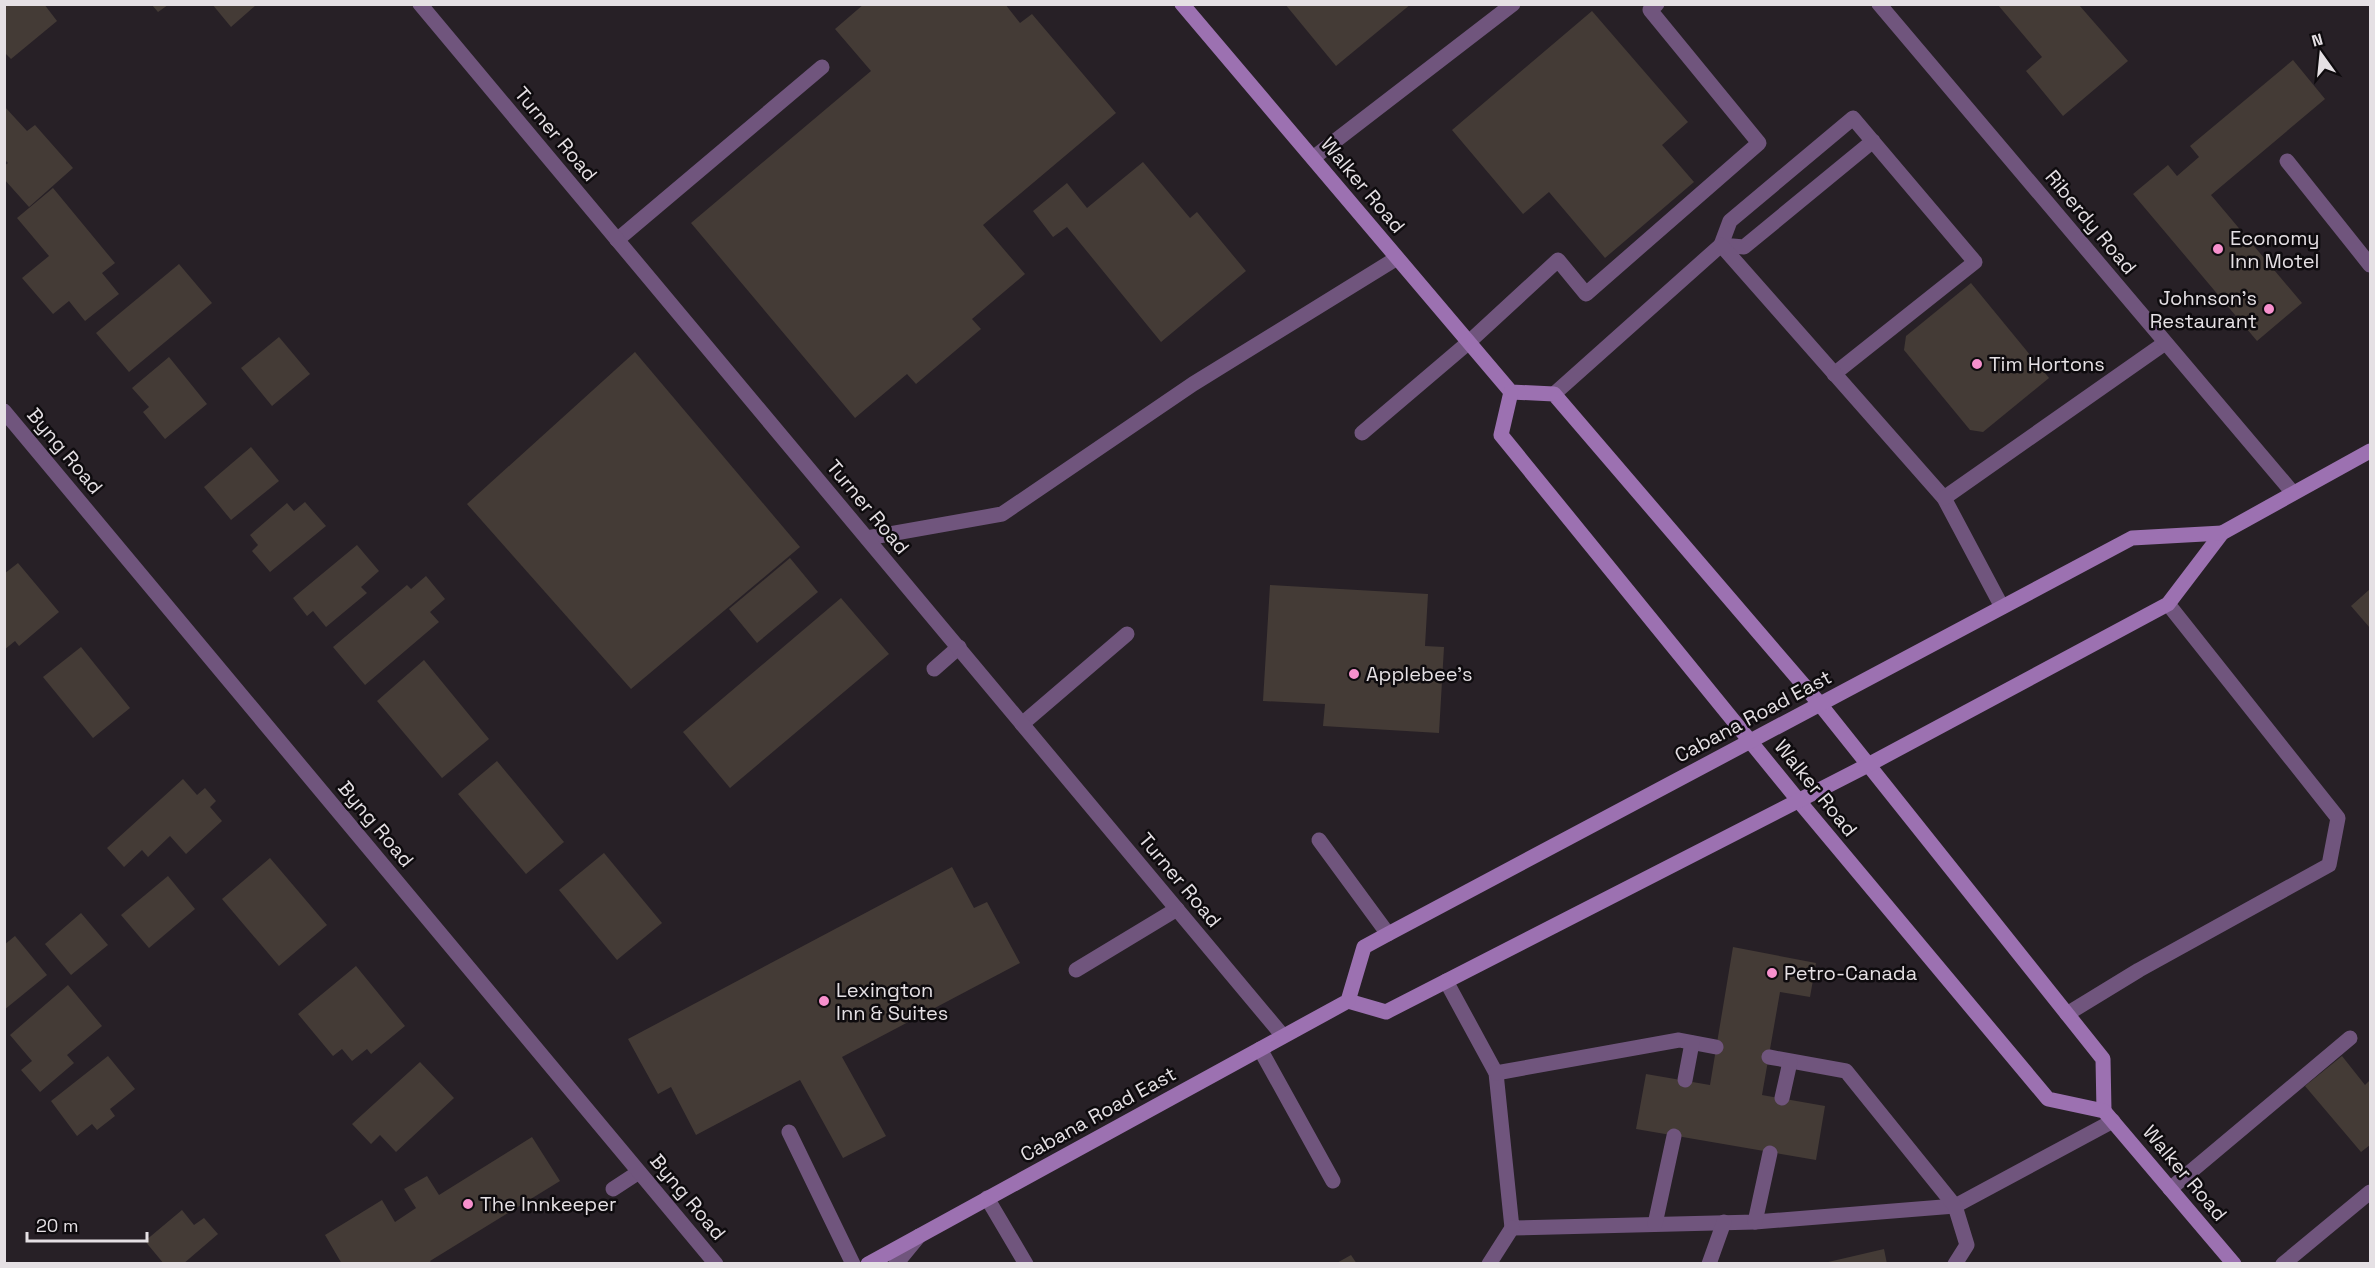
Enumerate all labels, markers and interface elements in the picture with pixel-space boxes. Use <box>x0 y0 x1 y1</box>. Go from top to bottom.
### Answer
north arrow <box>2291 24 2351 84</box>
text: N <box>2309 28 2325 52</box>
street label: Turner Road <box>509 81 603 187</box>
street label: Walker Road <box>1315 132 1411 238</box>
street label: Riberdy Road <box>2040 164 2142 280</box>
place label: Economy Inn Motel <box>2230 225 2319 274</box>
marker: Economy Inn Motel <box>2211 242 2225 256</box>
place label: Johnson's Restaurant <box>2150 285 2257 334</box>
marker: Johnson's Restaurant <box>2262 302 2276 316</box>
place label: Tim Hortons <box>1989 351 2105 377</box>
marker: Tim Hortons <box>1970 357 1984 371</box>
street label: Byng Road <box>21 403 109 499</box>
street label: Turner Road <box>821 454 915 560</box>
place label: Applebee's <box>1366 661 1473 687</box>
street label: Cabana Road East <box>1670 664 1836 768</box>
marker: Applebee's <box>1347 667 1361 681</box>
street label: Walker Road <box>1769 734 1863 842</box>
street label: Byng Road <box>332 776 420 872</box>
street label: Turner Road <box>1133 827 1227 933</box>
place label: Petro-Canada <box>1784 960 1917 986</box>
marker: Petro-Canada <box>1765 966 1779 980</box>
place label: Lexington Inn & Suites <box>836 977 948 1026</box>
marker: Lexington Inn & Suites <box>817 994 831 1008</box>
street label: Cabana Road East <box>1016 1060 1180 1168</box>
street label: Walker Road <box>2137 1120 2233 1226</box>
street label: Byng Road <box>644 1149 732 1245</box>
place label: The Innkeeper <box>480 1191 617 1217</box>
marker: The Innkeeper <box>461 1197 475 1211</box>
scale bar <box>27 1205 147 1243</box>
text: 20 m <box>36 1214 79 1237</box>

